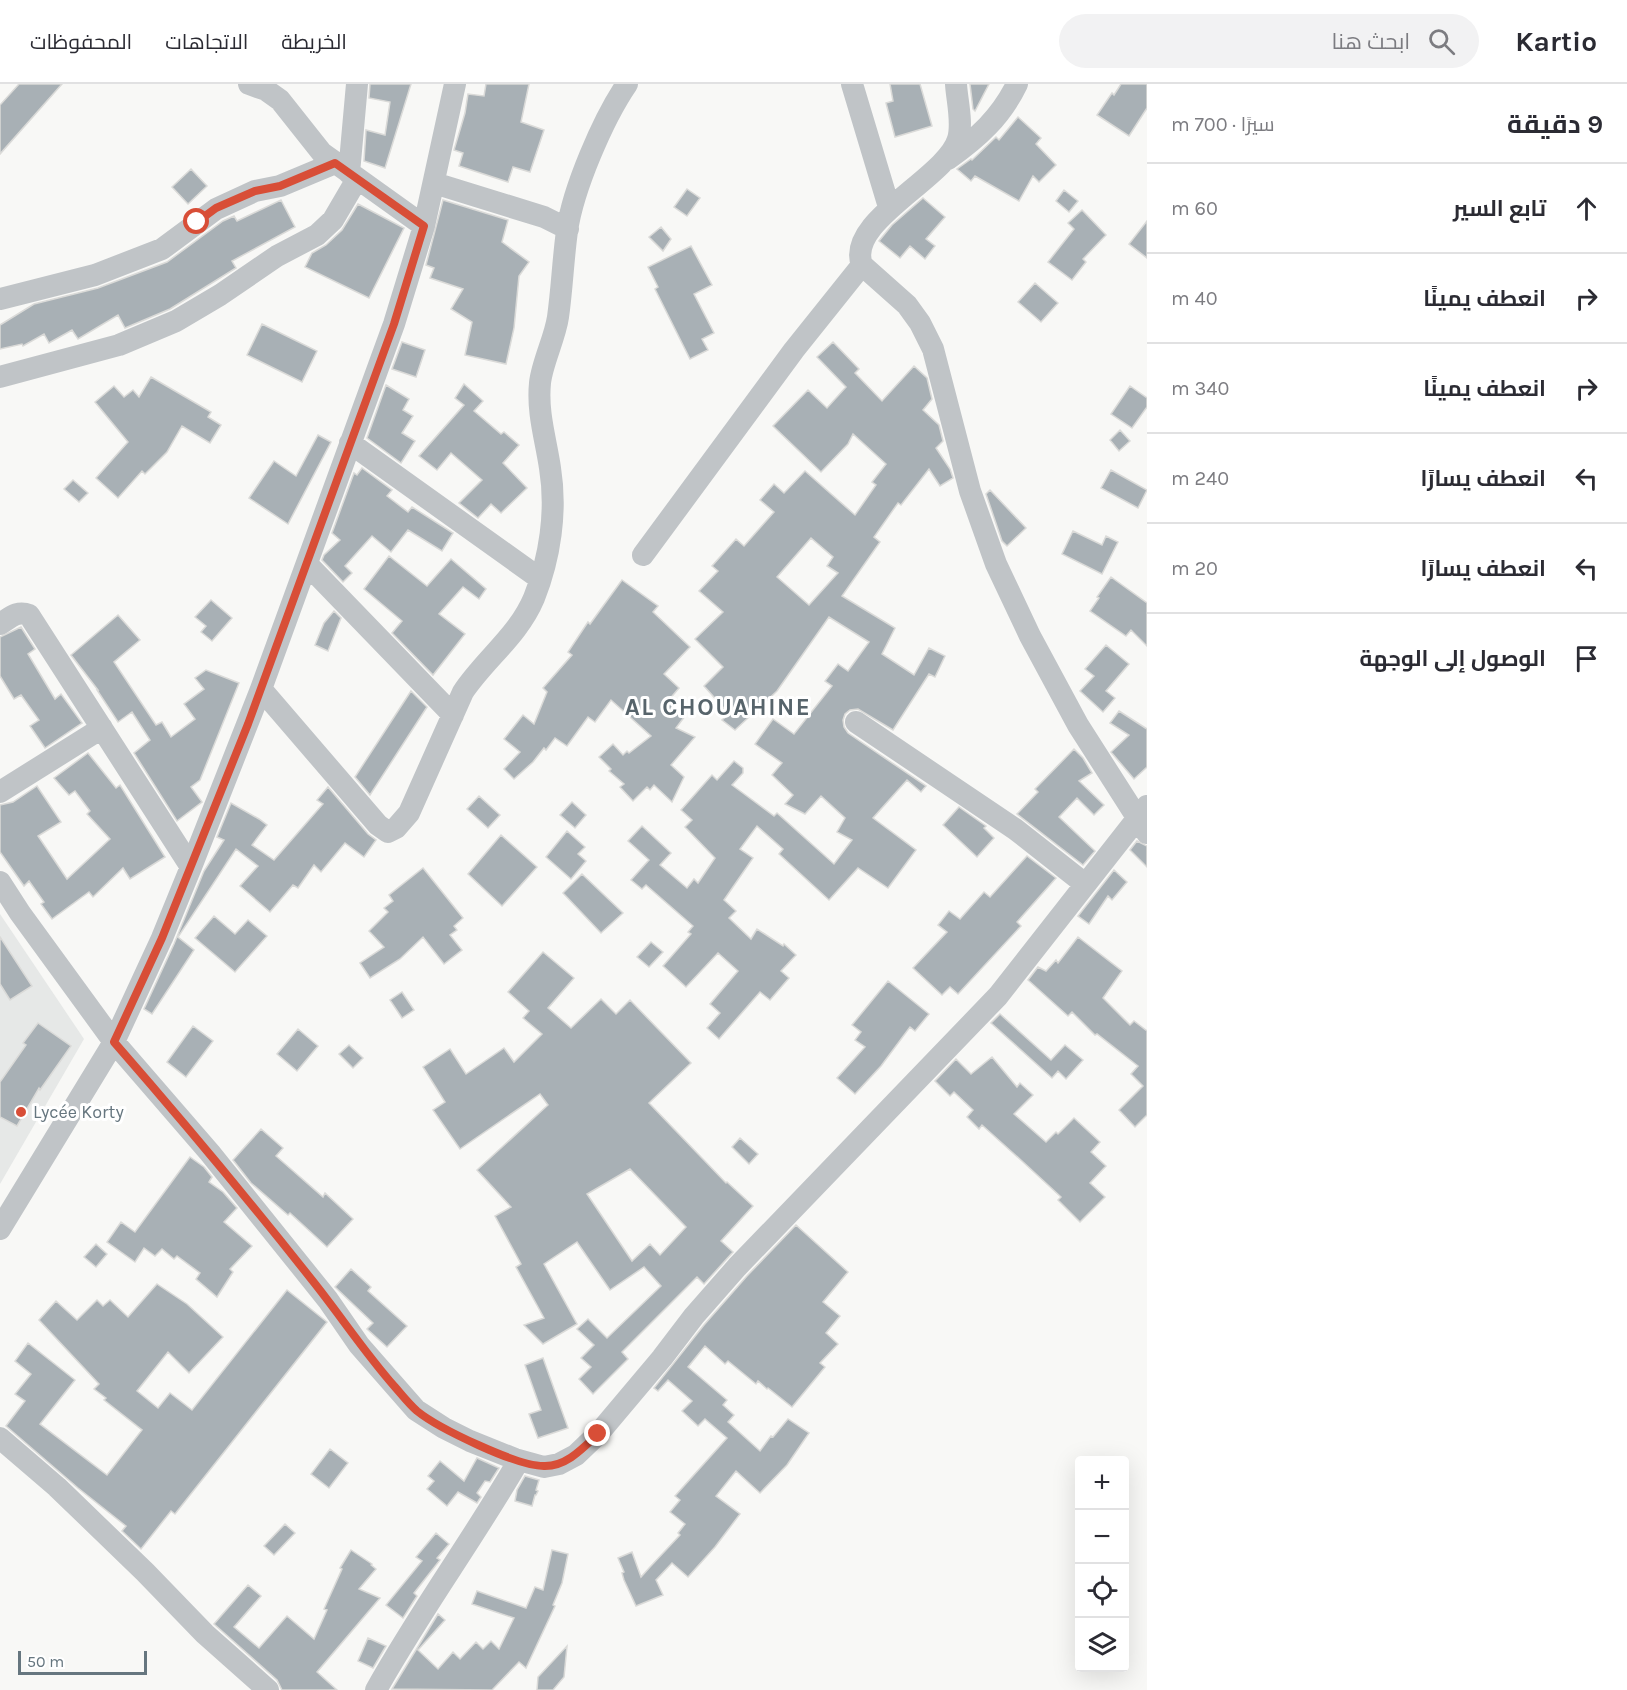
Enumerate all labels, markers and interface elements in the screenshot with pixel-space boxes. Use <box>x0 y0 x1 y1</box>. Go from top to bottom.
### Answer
search box <box>1059 14 1479 68</box>
icon: search <box>1425 25 1458 58</box>
text: Kartio <box>1515 25 1597 58</box>
text: ابحث هنا <box>1332 29 1410 55</box>
text: المحفوظات <box>30 30 132 54</box>
text: الاتجاهات <box>165 30 248 54</box>
text: الخريطة <box>281 30 347 54</box>
text: 9 دقيقة <box>1507 109 1603 140</box>
text: سيرًا · 700 m <box>1171 113 1274 136</box>
icon: ahead <box>1570 192 1603 225</box>
text: تابع السير <box>1453 196 1546 222</box>
text: 60 m <box>1171 197 1218 220</box>
route start <box>183 208 209 234</box>
icon: right <box>1570 282 1603 315</box>
text: انعطف يمينًا <box>1423 286 1546 312</box>
text: 40 m <box>1171 287 1218 310</box>
icon: right <box>1570 372 1603 405</box>
text: انعطف يمينًا <box>1423 376 1546 402</box>
text: 340 m <box>1171 377 1229 400</box>
icon: left <box>1570 462 1603 495</box>
text: انعطف يسارًا <box>1420 466 1546 492</box>
text: 240 m <box>1171 467 1229 490</box>
icon: left <box>1570 552 1603 585</box>
text: انعطف يسارًا <box>1420 556 1546 582</box>
text: 20 m <box>1171 557 1218 580</box>
icon: arrive <box>1570 642 1603 675</box>
text: الوصول إلى الوجهة <box>1360 646 1546 672</box>
district label: AL CHOUAHINE <box>625 693 811 721</box>
place label: Lycée Korty <box>33 1101 124 1123</box>
marker: Lycée Korty <box>14 1105 28 1119</box>
route end <box>584 1420 610 1446</box>
map controls <box>1075 1456 1129 1672</box>
button: + <box>1075 1456 1129 1510</box>
button: − <box>1075 1510 1129 1564</box>
button: locate <box>1075 1564 1129 1618</box>
button: layers <box>1075 1618 1129 1672</box>
scale bar <box>18 1648 147 1676</box>
text: 50 m <box>27 1652 64 1671</box>

